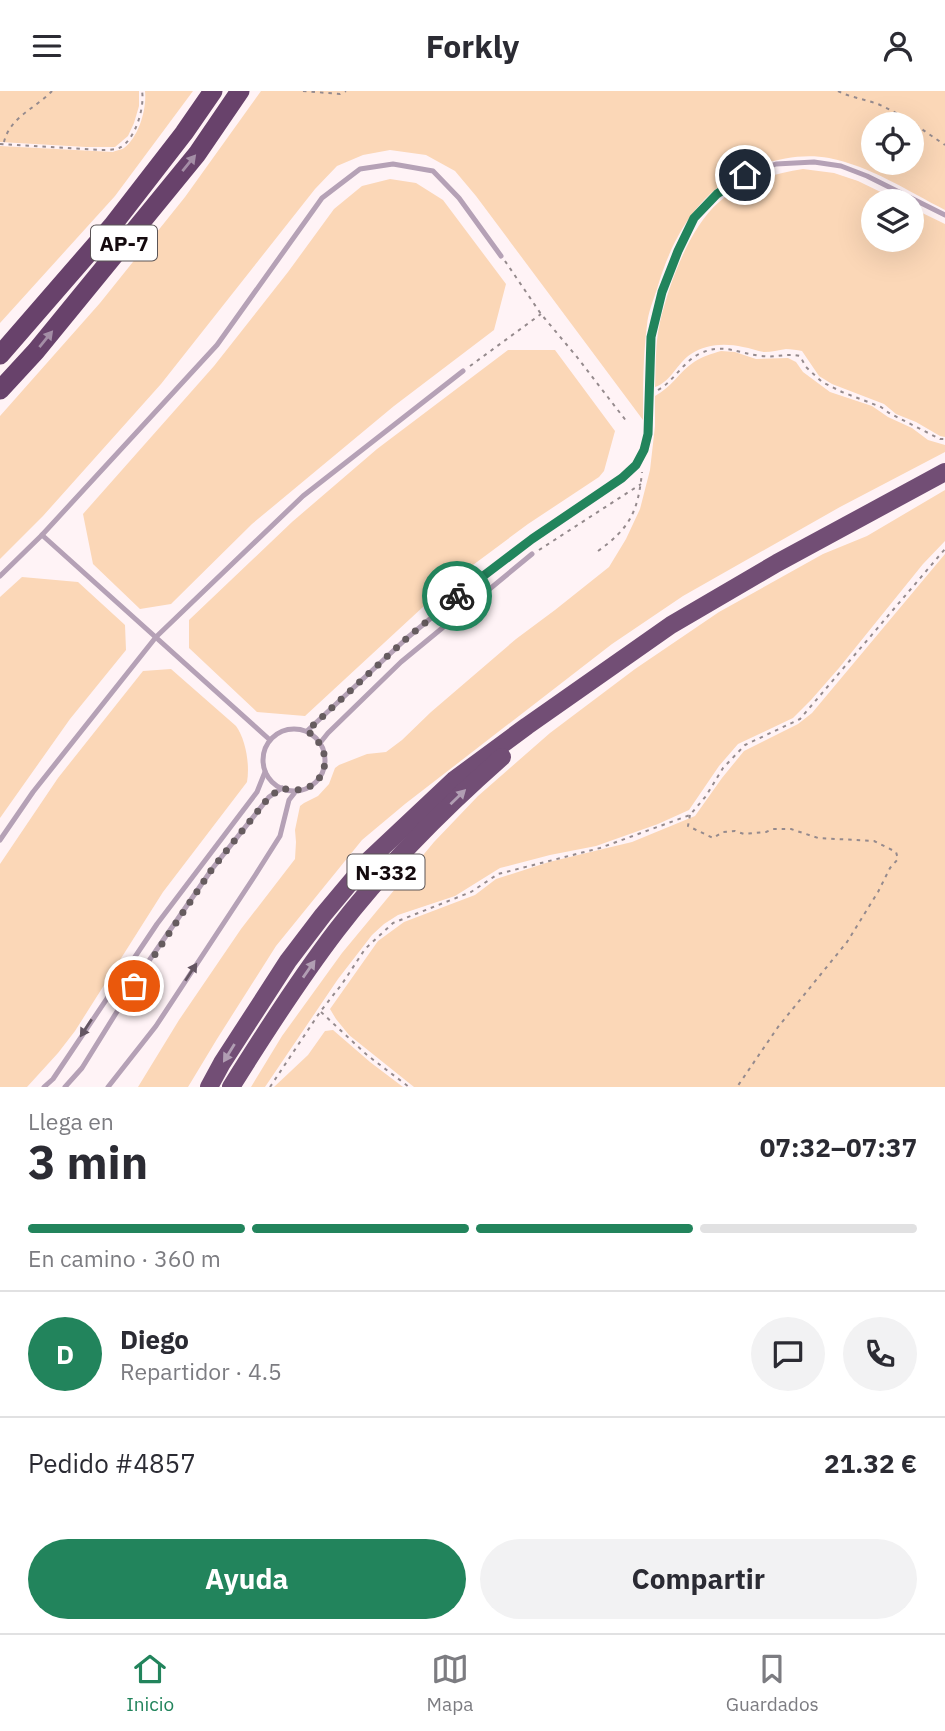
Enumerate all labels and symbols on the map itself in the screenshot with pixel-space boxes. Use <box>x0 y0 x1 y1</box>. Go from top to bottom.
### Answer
pin <box>715 145 775 205</box>
one-way arrow <box>182 154 197 172</box>
road number: AP-7 <box>91 225 157 261</box>
one-way arrow <box>38 331 53 348</box>
courier <box>422 561 492 631</box>
one-way arrow <box>449 789 466 806</box>
road number: N-332 <box>348 855 424 889</box>
pin <box>104 956 164 1016</box>
one-way arrow <box>302 960 316 978</box>
one-way arrow <box>185 963 198 982</box>
one-way arrow <box>80 1019 93 1038</box>
one-way arrow <box>222 1043 235 1062</box>

